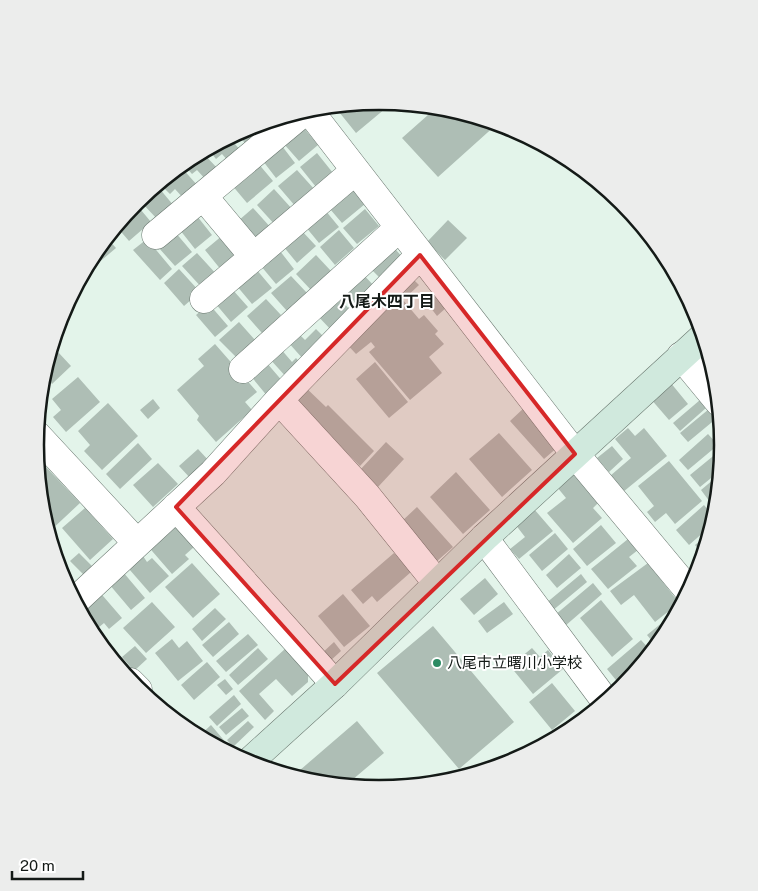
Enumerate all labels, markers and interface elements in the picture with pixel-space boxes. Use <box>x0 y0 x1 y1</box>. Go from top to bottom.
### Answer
district label: 八尾木四丁目 <box>339 292 435 311</box>
place label: 八尾市立曙川小学校 <box>447 654 582 671</box>
marker: 八尾市立曙川小学校 <box>431 657 443 669</box>
scale bar <box>12 848 84 880</box>
text: 20 m <box>20 857 55 874</box>

